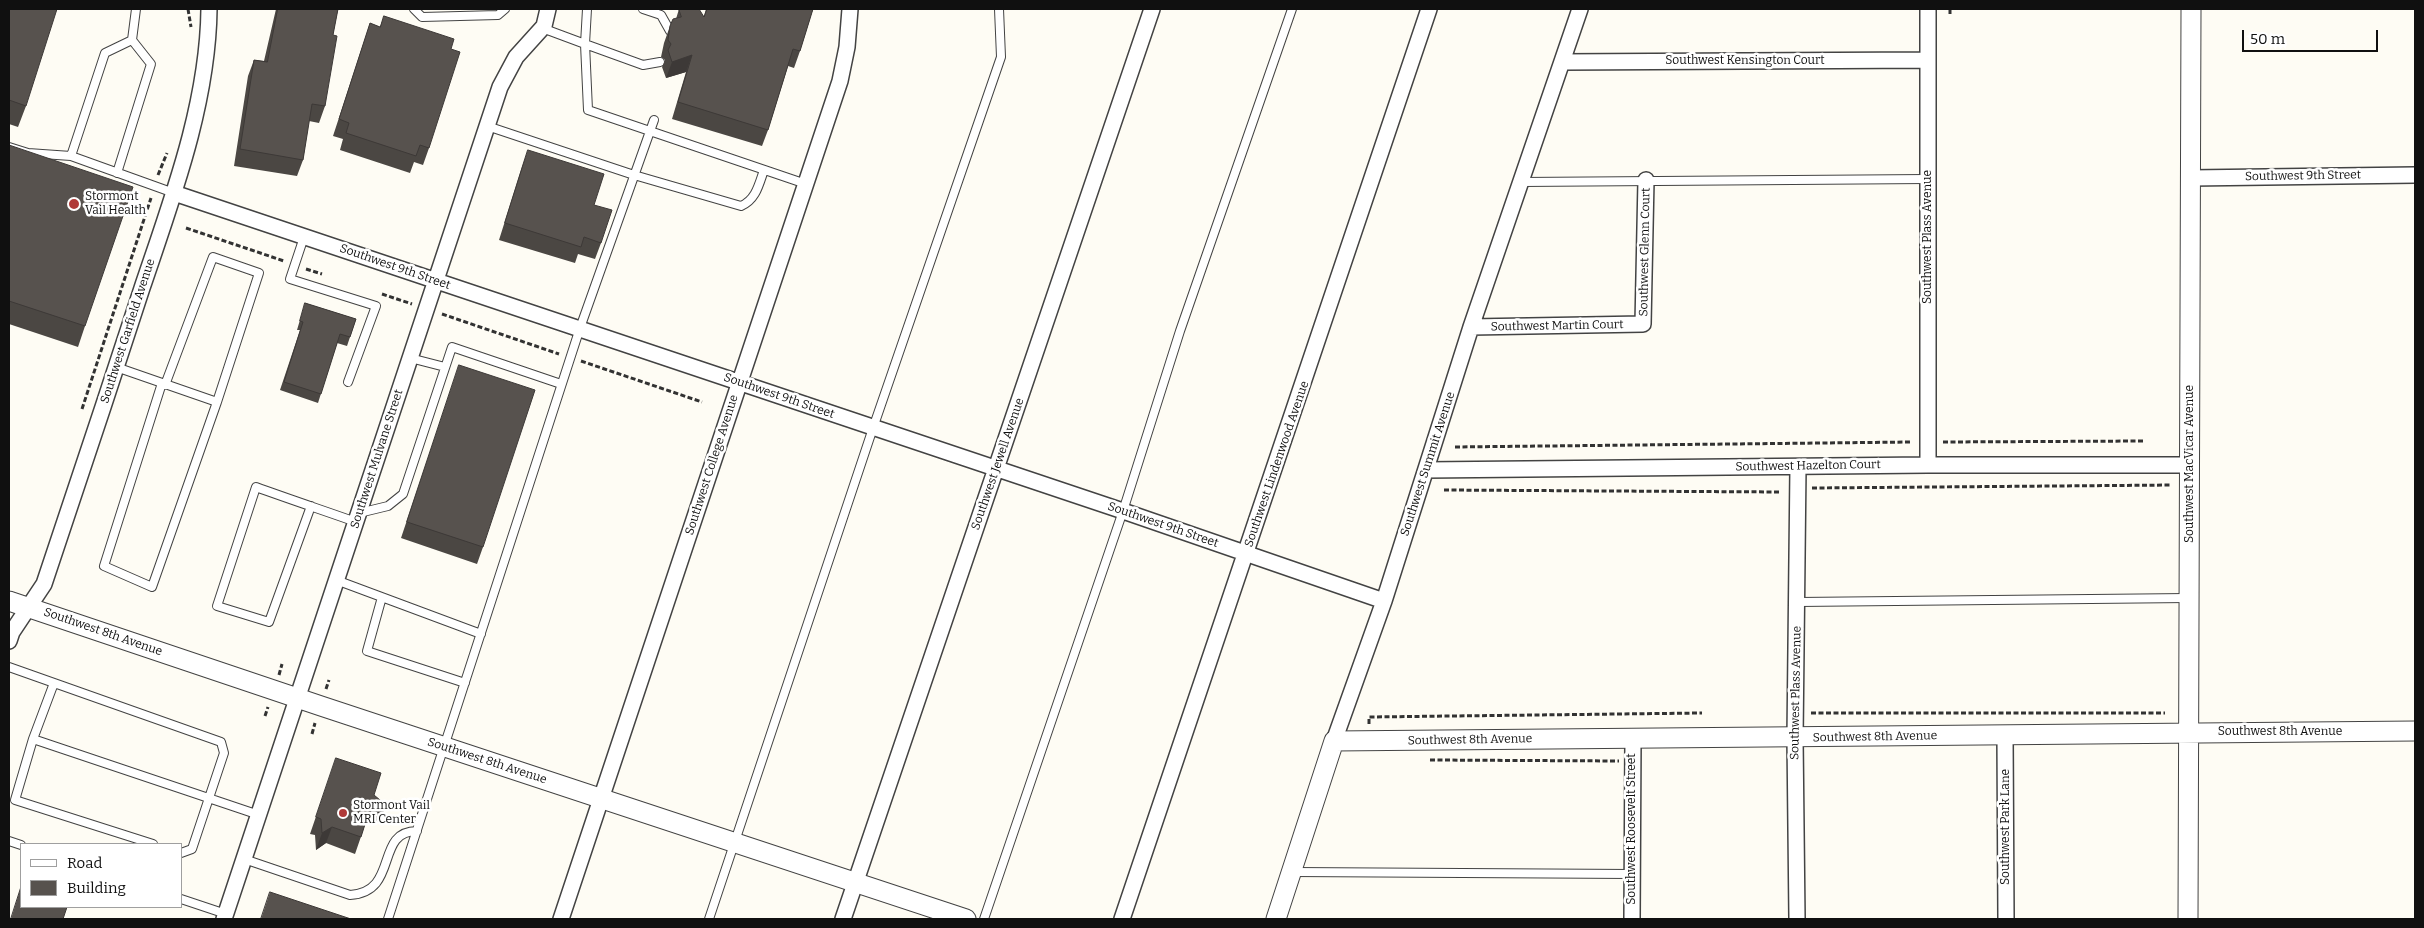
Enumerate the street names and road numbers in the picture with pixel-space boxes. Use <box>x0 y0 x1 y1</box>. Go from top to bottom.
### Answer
street label: Southwest Kensington Court <box>1665 54 1825 68</box>
street label: Southwest 9th Street <box>2245 168 2361 184</box>
street label: Southwest Plass Avenue <box>1921 170 1935 304</box>
street label: Southwest Glenn Court <box>1637 187 1653 317</box>
street label: Southwest 9th Street <box>338 241 452 293</box>
street label: Southwest Garfield Avenue <box>98 257 158 405</box>
street label: Southwest Martin Court <box>1490 318 1624 334</box>
street label: Southwest 9th Street <box>722 370 836 422</box>
street label: Southwest Lindenwood Avenue <box>1242 379 1312 549</box>
street label: Southwest MacVicar Avenue <box>2183 385 2197 543</box>
street label: Southwest Mulvane Street <box>348 388 406 530</box>
street label: Southwest Summit Avenue <box>1398 390 1458 538</box>
street label: Southwest College Avenue <box>682 393 742 537</box>
street label: Southwest Jewell Avenue <box>969 396 1027 532</box>
street label: Southwest Hazelton Court <box>1735 458 1881 474</box>
street label: Southwest 9th Street <box>1106 499 1220 551</box>
street label: Southwest 8th Avenue <box>42 605 164 659</box>
street label: Southwest Plass Avenue <box>1788 626 1804 760</box>
street label: Southwest 8th Avenue <box>2218 725 2342 739</box>
street label: Southwest 8th Avenue <box>1813 729 1937 745</box>
street label: Southwest 8th Avenue <box>1408 732 1532 748</box>
street label: Southwest 8th Avenue <box>426 735 548 787</box>
street label: Southwest Roosevelt Street <box>1625 753 1639 905</box>
street label: Southwest Park Lane <box>1999 769 2013 885</box>

